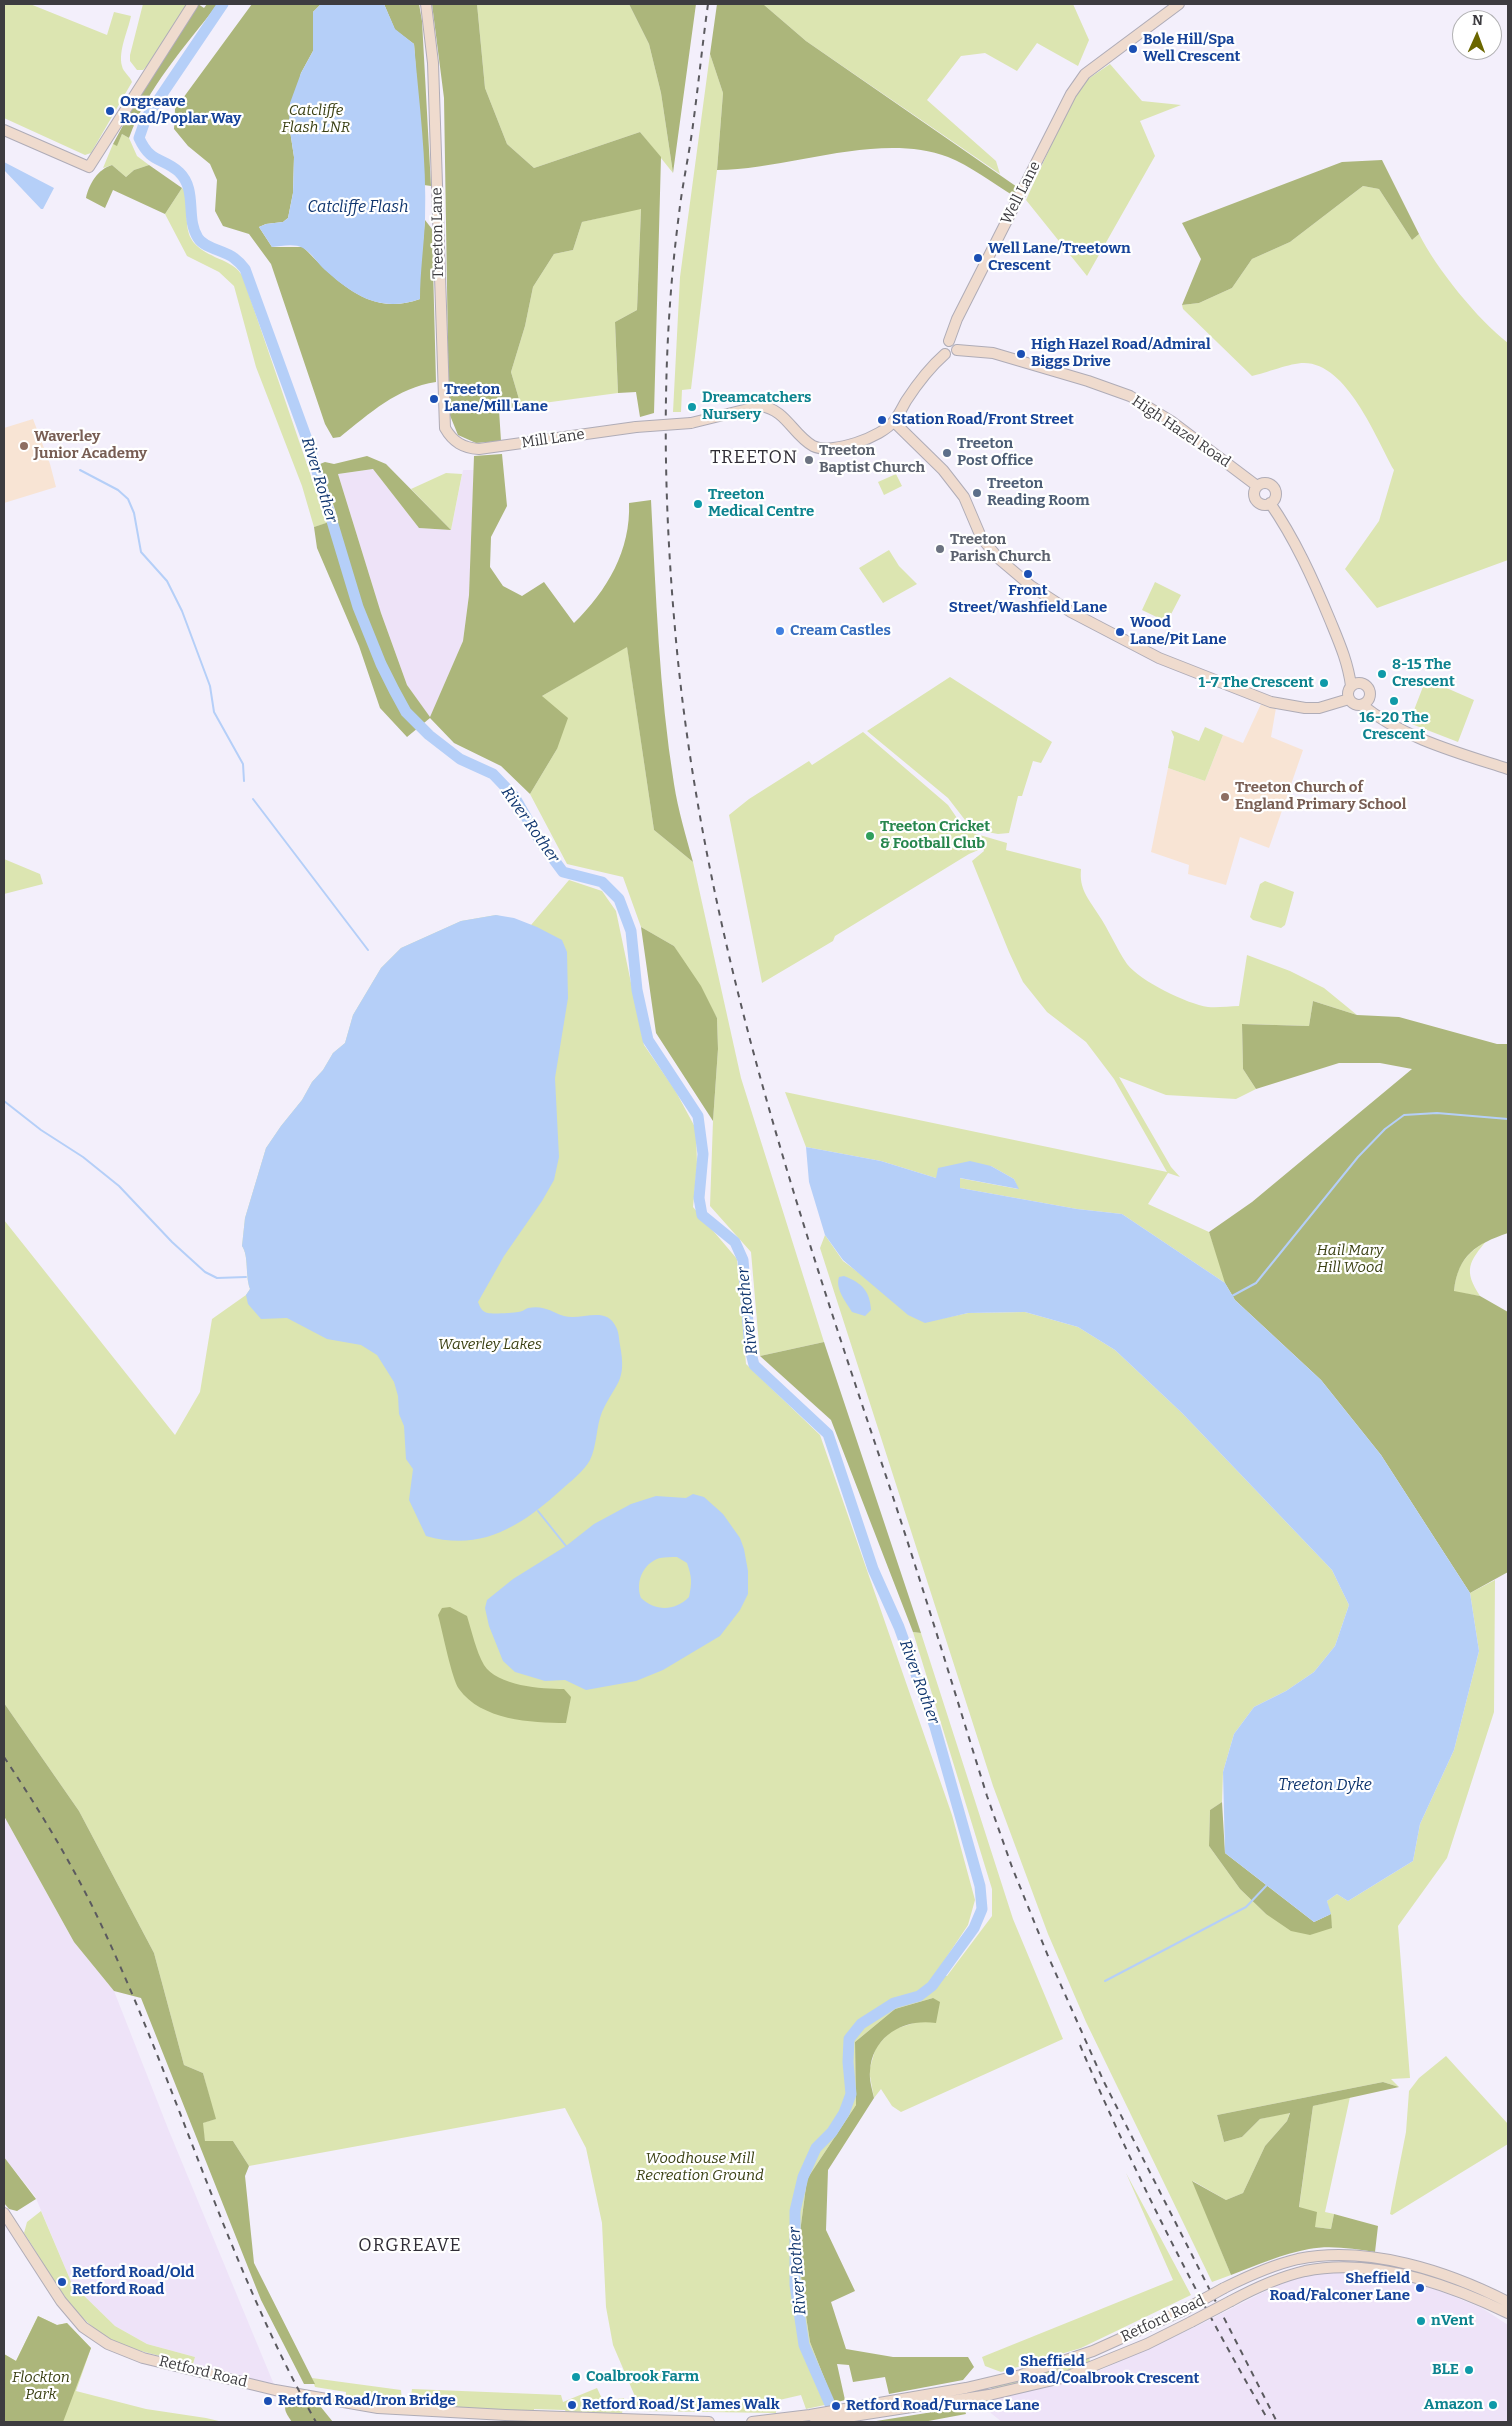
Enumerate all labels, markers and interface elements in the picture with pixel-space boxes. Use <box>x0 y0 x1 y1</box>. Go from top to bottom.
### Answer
north arrow <box>1452 10 1502 60</box>
text: N <box>1472 12 1483 29</box>
place label: Bole Hill/Spa Well Crescent <box>1143 31 1240 66</box>
marker: Bole Hill/Spa Well Crescent <box>1127 43 1139 55</box>
place label: Orgreave Road/Poplar Way <box>120 93 241 128</box>
park label: Catcliffe Flash LNR <box>282 102 350 137</box>
marker: Orgreave Road/Poplar Way <box>104 105 116 117</box>
street label: Well Lane <box>998 159 1044 227</box>
street label: Treeton Lane <box>428 187 448 279</box>
water label: Catcliffe Flash <box>308 198 408 218</box>
place label: Well Lane/Treetown Crescent <box>988 240 1131 275</box>
marker: Well Lane/Treetown Crescent <box>972 252 984 264</box>
place label: High Hazel Road/Admiral Biggs Drive <box>1031 336 1211 371</box>
marker: High Hazel Road/Admiral Biggs Drive <box>1015 348 1027 360</box>
place label: Treeton Lane/Mill Lane <box>444 381 548 416</box>
place label: Dreamcatchers Nursery <box>702 389 811 424</box>
street label: High Hazel Road <box>1128 392 1234 472</box>
marker: Treeton Lane/Mill Lane <box>428 393 440 405</box>
marker: Dreamcatchers Nursery <box>686 401 698 413</box>
place label: Station Road/Front Street <box>892 411 1074 429</box>
marker: Station Road/Front Street <box>876 414 888 426</box>
street label: Mill Lane <box>520 426 586 452</box>
place label: Waverley Junior Academy <box>34 428 147 463</box>
water label: River Rother <box>297 435 341 525</box>
place label: Treeton Post Office <box>957 435 1033 470</box>
marker: Waverley Junior Academy <box>18 440 30 452</box>
place label: Treeton Baptist Church <box>819 442 925 477</box>
district label: TREETON <box>709 447 799 469</box>
marker: Treeton Post Office <box>941 447 953 459</box>
marker: Treeton Baptist Church <box>803 454 815 466</box>
place label: Treeton Reading Room <box>987 475 1090 510</box>
place label: Treeton Medical Centre <box>708 486 814 521</box>
marker: Treeton Reading Room <box>971 487 983 499</box>
marker: Treeton Medical Centre <box>692 498 704 510</box>
place label: Treeton Parish Church <box>950 531 1051 566</box>
marker: Treeton Parish Church <box>934 543 946 555</box>
marker: Front Street/Washfield Lane <box>1022 568 1034 580</box>
place label: Front Street/Washfield Lane <box>949 582 1107 617</box>
place label: Wood Lane/Pit Lane <box>1130 614 1226 649</box>
place label: Cream Castles <box>790 622 891 640</box>
marker: Cream Castles <box>774 625 786 637</box>
marker: Wood Lane/Pit Lane <box>1114 626 1126 638</box>
place label: 8-15 The Crescent <box>1392 656 1455 691</box>
marker: 8-15 The Crescent <box>1376 668 1388 680</box>
place label: 1-7 The Crescent <box>1198 674 1314 692</box>
marker: 1-7 The Crescent <box>1318 677 1330 689</box>
marker: 16-20 The Crescent <box>1388 695 1400 707</box>
place label: 16-20 The Crescent <box>1359 709 1429 744</box>
place label: Treeton Church of England Primary School <box>1235 779 1406 814</box>
water label: River Rother <box>497 783 563 867</box>
marker: Treeton Church of England Primary School <box>1219 791 1231 803</box>
place label: Treeton Cricket & Football Club <box>880 818 990 853</box>
marker: Treeton Cricket & Football Club <box>864 830 876 842</box>
park label: Hail Mary Hill Wood <box>1317 1242 1383 1277</box>
water label: River Rother <box>734 1266 762 1356</box>
park label: Waverley Lakes <box>438 1336 542 1354</box>
water label: River Rother <box>895 1637 943 1727</box>
water label: Treeton Dyke <box>1278 1776 1372 1796</box>
park label: Woodhouse Mill Recreation Ground <box>636 2150 764 2185</box>
water label: River Rother <box>785 2226 811 2316</box>
district label: ORGREAVE <box>357 2235 463 2257</box>
place label: Retford Road/Old Retford Road <box>72 2264 194 2299</box>
place label: Sheffield Road/Falconer Lane <box>1269 2270 1410 2305</box>
marker: Retford Road/Old Retford Road <box>56 2276 68 2288</box>
marker: Sheffield Road/Falconer Lane <box>1414 2282 1426 2294</box>
street label: Retford Road <box>1118 2292 1208 2346</box>
place label: nVent <box>1431 2312 1474 2330</box>
marker: nVent <box>1415 2315 1427 2327</box>
street label: Retford Road <box>157 2352 249 2392</box>
place label: Sheffield Road/Coalbrook Crescent <box>1020 2353 1199 2388</box>
place label: BLE <box>1432 2361 1459 2379</box>
marker: BLE <box>1463 2364 1475 2376</box>
marker: Sheffield Road/Coalbrook Crescent <box>1004 2365 1016 2377</box>
place label: Coalbrook Farm <box>586 2368 699 2386</box>
park label: Flockton Park <box>12 2369 70 2404</box>
marker: Coalbrook Farm <box>570 2371 582 2383</box>
place label: Retford Road/Iron Bridge <box>278 2392 456 2410</box>
marker: Retford Road/Iron Bridge <box>262 2395 274 2407</box>
place label: Retford Road/St James Walk <box>582 2396 780 2414</box>
place label: Amazon <box>1424 2396 1483 2414</box>
place label: Retford Road/Furnace Lane <box>846 2397 1040 2415</box>
marker: Retford Road/St James Walk <box>566 2399 578 2411</box>
marker: Amazon <box>1487 2399 1499 2411</box>
marker: Retford Road/Furnace Lane <box>830 2400 842 2412</box>

